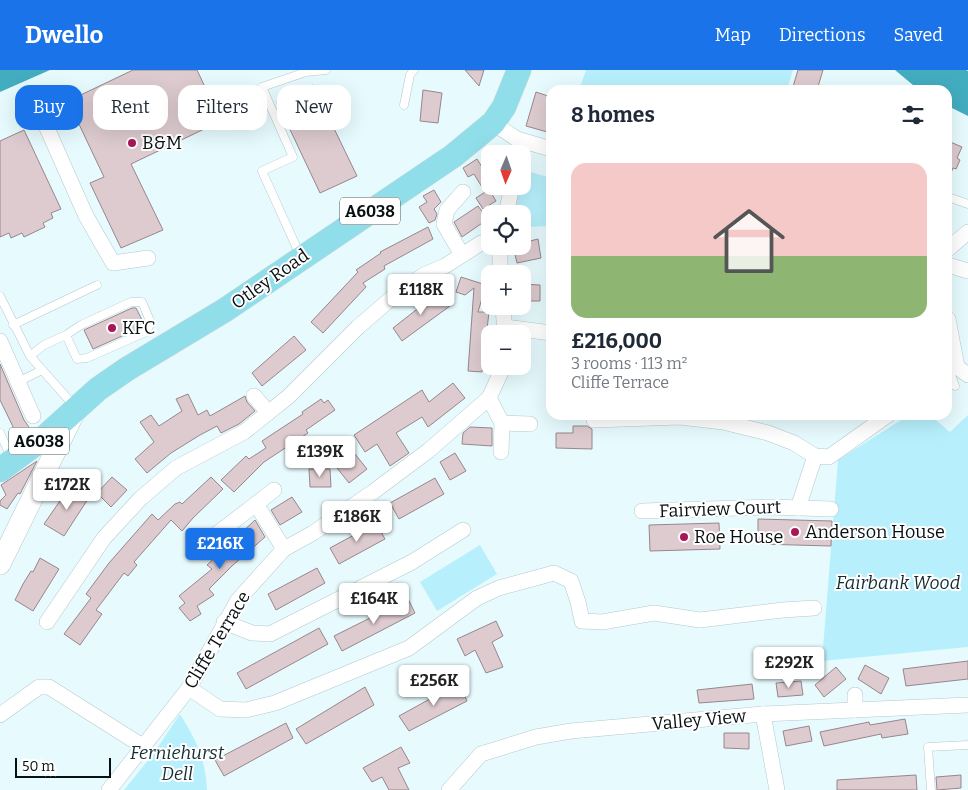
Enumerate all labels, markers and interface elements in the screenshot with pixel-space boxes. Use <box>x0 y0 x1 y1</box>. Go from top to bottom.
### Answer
text: Dwello <box>25 21 103 49</box>
text: Map <box>715 24 751 46</box>
text: Directions <box>779 24 866 46</box>
text: Saved <box>894 24 943 46</box>
chip: Buy <box>15 85 83 130</box>
chip: Rent <box>93 85 168 130</box>
chip: Filters <box>178 85 267 130</box>
chip: New <box>277 85 351 130</box>
icon: filters <box>899 101 927 129</box>
text: 8 homes <box>571 102 655 128</box>
place label: B&M <box>142 132 182 154</box>
marker: B&M <box>126 137 138 149</box>
north arrow <box>481 145 531 195</box>
map controls <box>481 145 531 375</box>
icon: home <box>704 196 794 286</box>
road number: A6038 <box>340 198 400 224</box>
button: locate <box>481 205 531 255</box>
street label: Otley Road <box>227 244 313 314</box>
button: + <box>481 265 531 315</box>
pin: £118K <box>386 274 456 316</box>
text: £118K <box>398 280 444 299</box>
place label: KFC <box>122 317 155 339</box>
marker: KFC <box>106 322 118 334</box>
button: − <box>481 325 531 375</box>
text: £216,000 <box>571 328 662 354</box>
text: 3 rooms · 113 m² <box>571 354 687 373</box>
text: Cliffe Terrace <box>571 373 669 392</box>
road number: A6038 <box>9 428 69 454</box>
pin: £139K <box>285 436 355 478</box>
text: £139K <box>296 442 344 461</box>
pin: £172K <box>32 468 102 511</box>
text: £172K <box>44 475 90 494</box>
street label: Fairview Court <box>659 496 782 522</box>
pin: £186K <box>322 500 392 543</box>
text: £186K <box>333 507 381 526</box>
place label: Anderson House <box>805 521 945 543</box>
place label: Roe House <box>694 526 783 548</box>
marker: Anderson House <box>789 526 801 538</box>
pin: £216K <box>185 528 255 570</box>
marker: Roe House <box>678 531 690 543</box>
text: £216K <box>196 534 244 553</box>
park label: Fairbank Wood <box>836 572 961 594</box>
pin: £164K <box>339 582 409 625</box>
street label: Cliffe Terrace <box>179 587 255 693</box>
text: £164K <box>350 589 398 608</box>
pin: £292K <box>754 646 824 689</box>
text: £292K <box>764 653 814 672</box>
pin: £256K <box>399 664 469 707</box>
text: £256K <box>409 671 459 690</box>
street label: Valley View <box>651 705 748 735</box>
park label: Ferniehurst Dell <box>130 742 225 785</box>
scale bar <box>15 755 111 778</box>
text: 50 m <box>22 758 55 775</box>

